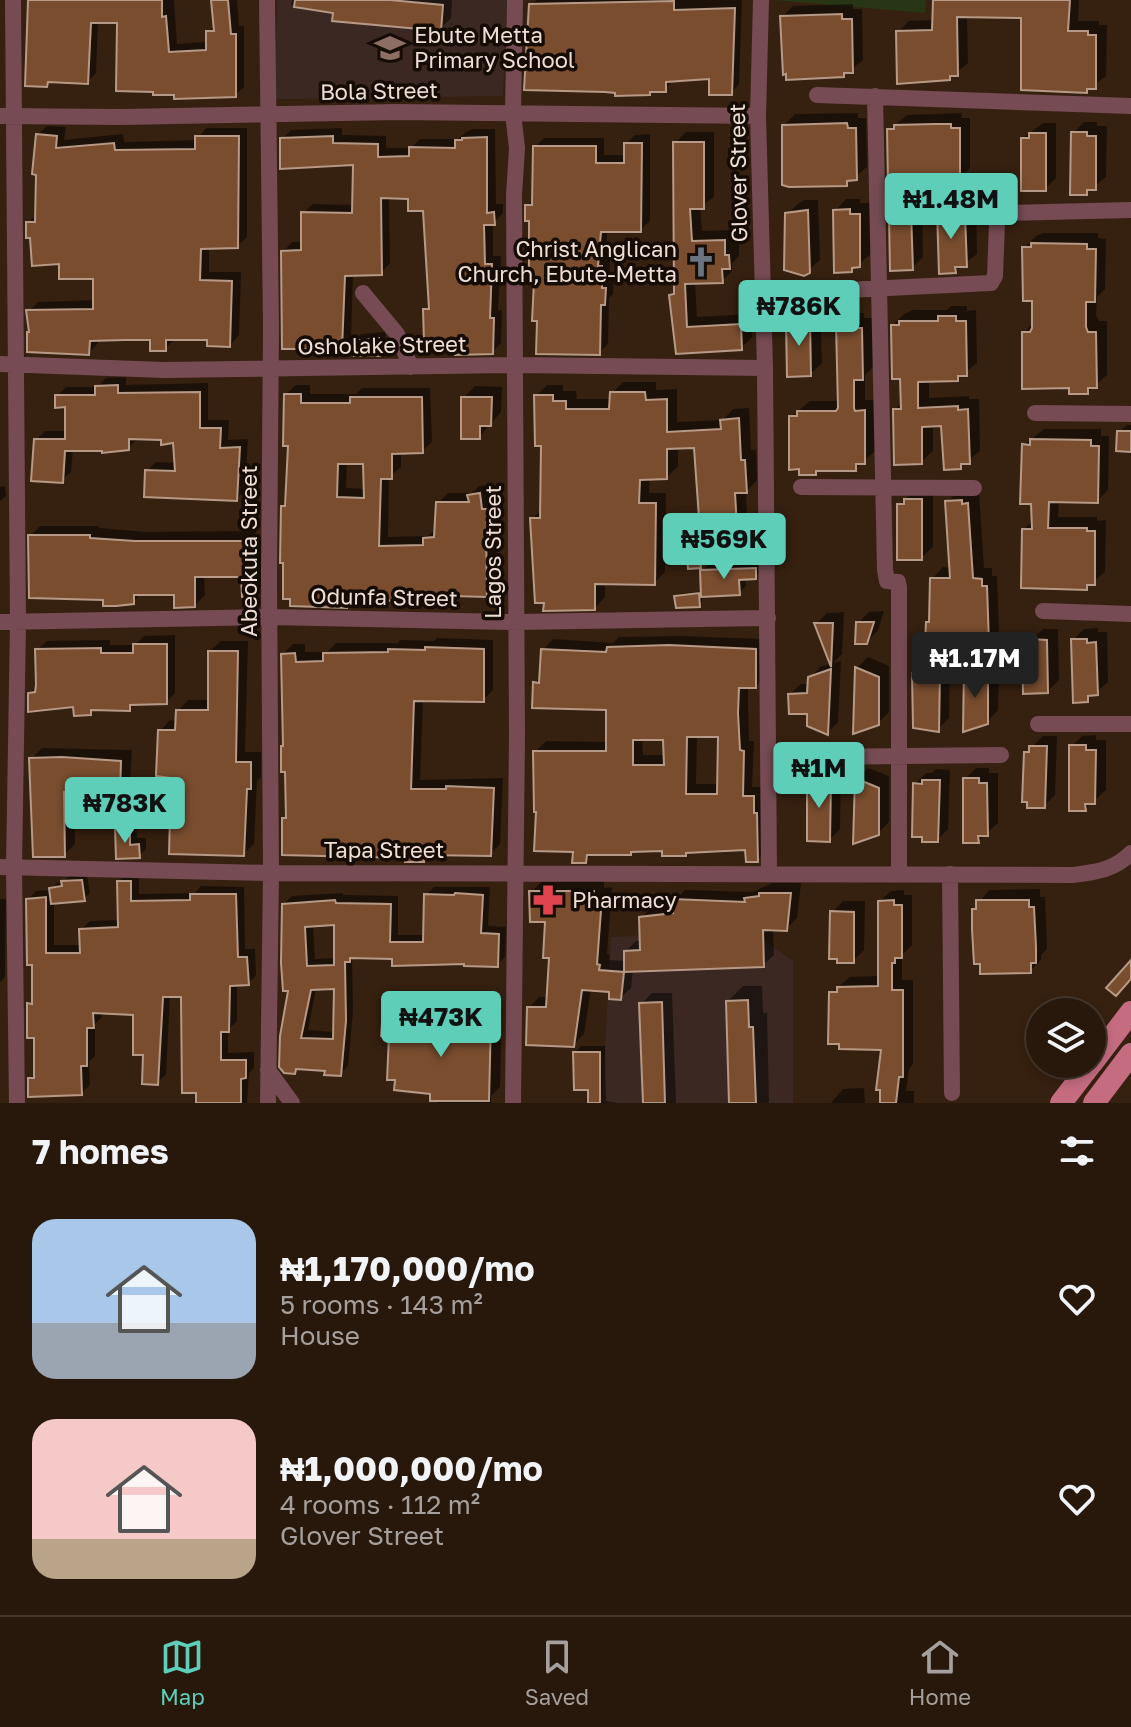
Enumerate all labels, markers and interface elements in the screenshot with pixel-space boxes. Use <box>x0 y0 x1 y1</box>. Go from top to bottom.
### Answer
place label: Ebute Metta Primary School <box>414 21 575 73</box>
school or university icon: Ebute Metta Primary School <box>373 31 407 65</box>
street label: Bola Street <box>320 76 438 105</box>
street label: Glover Street <box>723 103 752 243</box>
pin: ₦1.48M <box>886 173 1016 241</box>
text: ₦1.48M <box>903 183 999 214</box>
place label: Christ Anglican Church, Ebute-Metta <box>458 235 677 287</box>
church icon: Christ Anglican Church, Ebute-Metta <box>684 245 718 279</box>
pin: ₦786K <box>743 280 855 348</box>
text: ₦786K <box>757 290 841 321</box>
street label: Osholake Street <box>297 330 467 359</box>
street label: Abeokuta Street <box>235 465 262 637</box>
street label: Lagos Street <box>479 485 506 619</box>
pin: ₦569K <box>668 513 780 581</box>
text: ₦569K <box>681 523 767 554</box>
street label: Odunfa Street <box>310 582 458 611</box>
pin: ₦1.17M <box>910 632 1040 700</box>
text: ₦1.17M <box>929 642 1021 673</box>
pin: ₦1M <box>780 742 858 810</box>
text: ₦1M <box>791 752 847 783</box>
pin: ₦783K <box>69 777 181 845</box>
text: ₦783K <box>83 787 167 818</box>
street label: Tapa Street <box>324 836 444 863</box>
pharmacy icon: Pharmacy <box>531 883 565 917</box>
place label: Pharmacy <box>572 886 677 913</box>
pin: ₦473K <box>385 991 497 1059</box>
map controls <box>1026 998 1106 1078</box>
button: layers <box>1026 998 1106 1078</box>
text: ₦473K <box>399 1001 483 1032</box>
icon: filters <box>1055 1129 1099 1173</box>
text: 7 homes <box>32 1131 169 1171</box>
text: ₦1,170,000/mo <box>280 1248 535 1288</box>
icon: home <box>96 1251 192 1347</box>
icon: heart <box>1055 1277 1099 1321</box>
text: 5 rooms · 143 m² <box>280 1289 483 1320</box>
text: House <box>280 1320 360 1351</box>
text: ₦1,000,000/mo <box>280 1448 543 1488</box>
icon: home <box>96 1451 192 1547</box>
icon: heart <box>1055 1477 1099 1521</box>
text: 4 rooms · 112 m² <box>280 1489 480 1520</box>
text: Glover Street <box>280 1520 444 1551</box>
tab: Map <box>160 1635 205 1710</box>
tab: Saved <box>525 1635 589 1710</box>
tab: Home <box>909 1635 971 1710</box>

